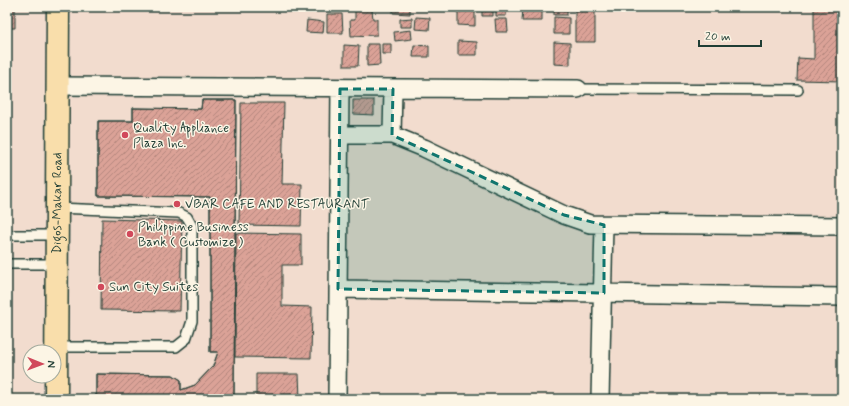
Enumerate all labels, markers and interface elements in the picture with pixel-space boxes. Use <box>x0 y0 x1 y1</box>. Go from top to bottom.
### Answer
scale bar <box>699 22 761 48</box>
text: 20 m <box>705 29 731 45</box>
place label: Quality Appliance Plaza Inc. <box>133 120 229 152</box>
marker: Quality Appliance Plaza Inc. <box>120 130 130 140</box>
street label: Digos-Makar Road <box>48 152 67 254</box>
place label: VBAR CAFE AND RESTAURANT <box>185 196 370 213</box>
marker: VBAR CAFE AND RESTAURANT <box>172 199 182 209</box>
place label: Philippine Business Bank ( Customize ) <box>138 219 249 251</box>
marker: Philippine Business Bank ( Customize ) <box>125 229 135 239</box>
place label: Sun City Suites <box>109 279 198 296</box>
marker: Sun City Suites <box>96 282 106 292</box>
north arrow <box>22 344 62 384</box>
text: N <box>44 360 58 368</box>

